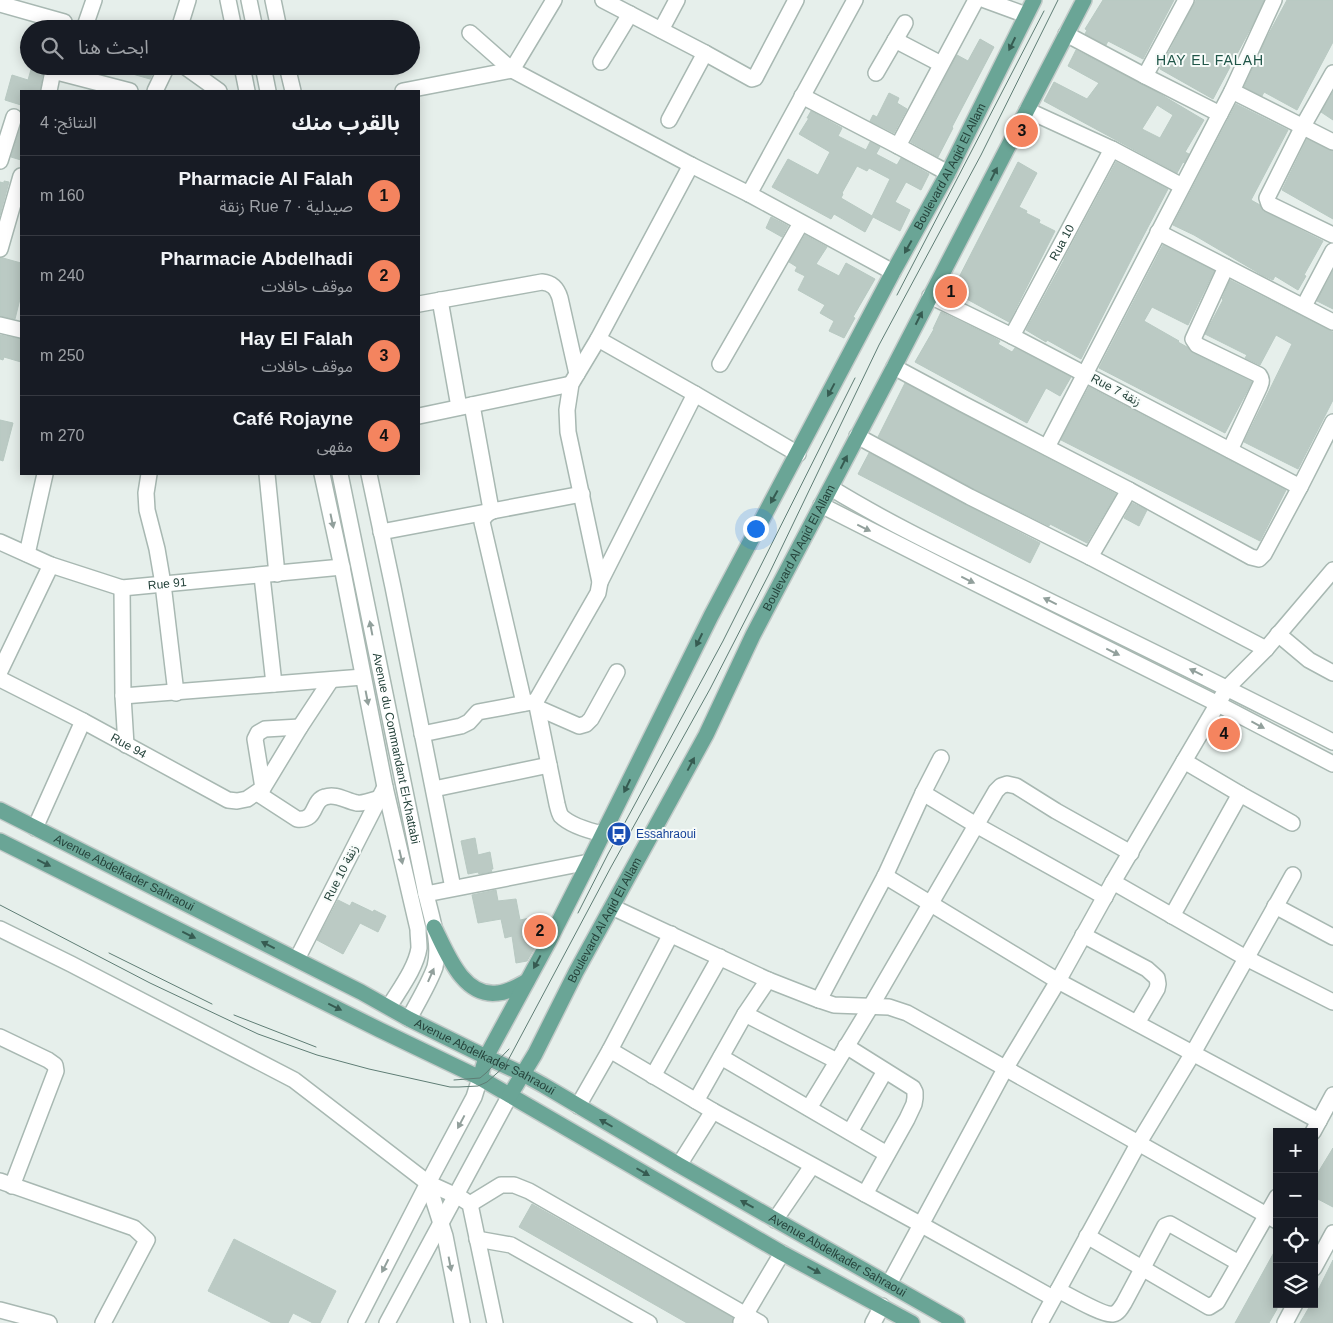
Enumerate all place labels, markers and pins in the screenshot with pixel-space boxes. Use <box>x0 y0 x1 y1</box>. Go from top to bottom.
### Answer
pin: 3 <box>1006 112 1038 150</box>
pin: 1 <box>935 273 967 311</box>
pin: 4 <box>1208 715 1240 753</box>
bus stop icon: Essahraoui <box>606 821 632 847</box>
place label: Essahraoui <box>636 827 696 841</box>
pin: 2 <box>524 912 556 950</box>

